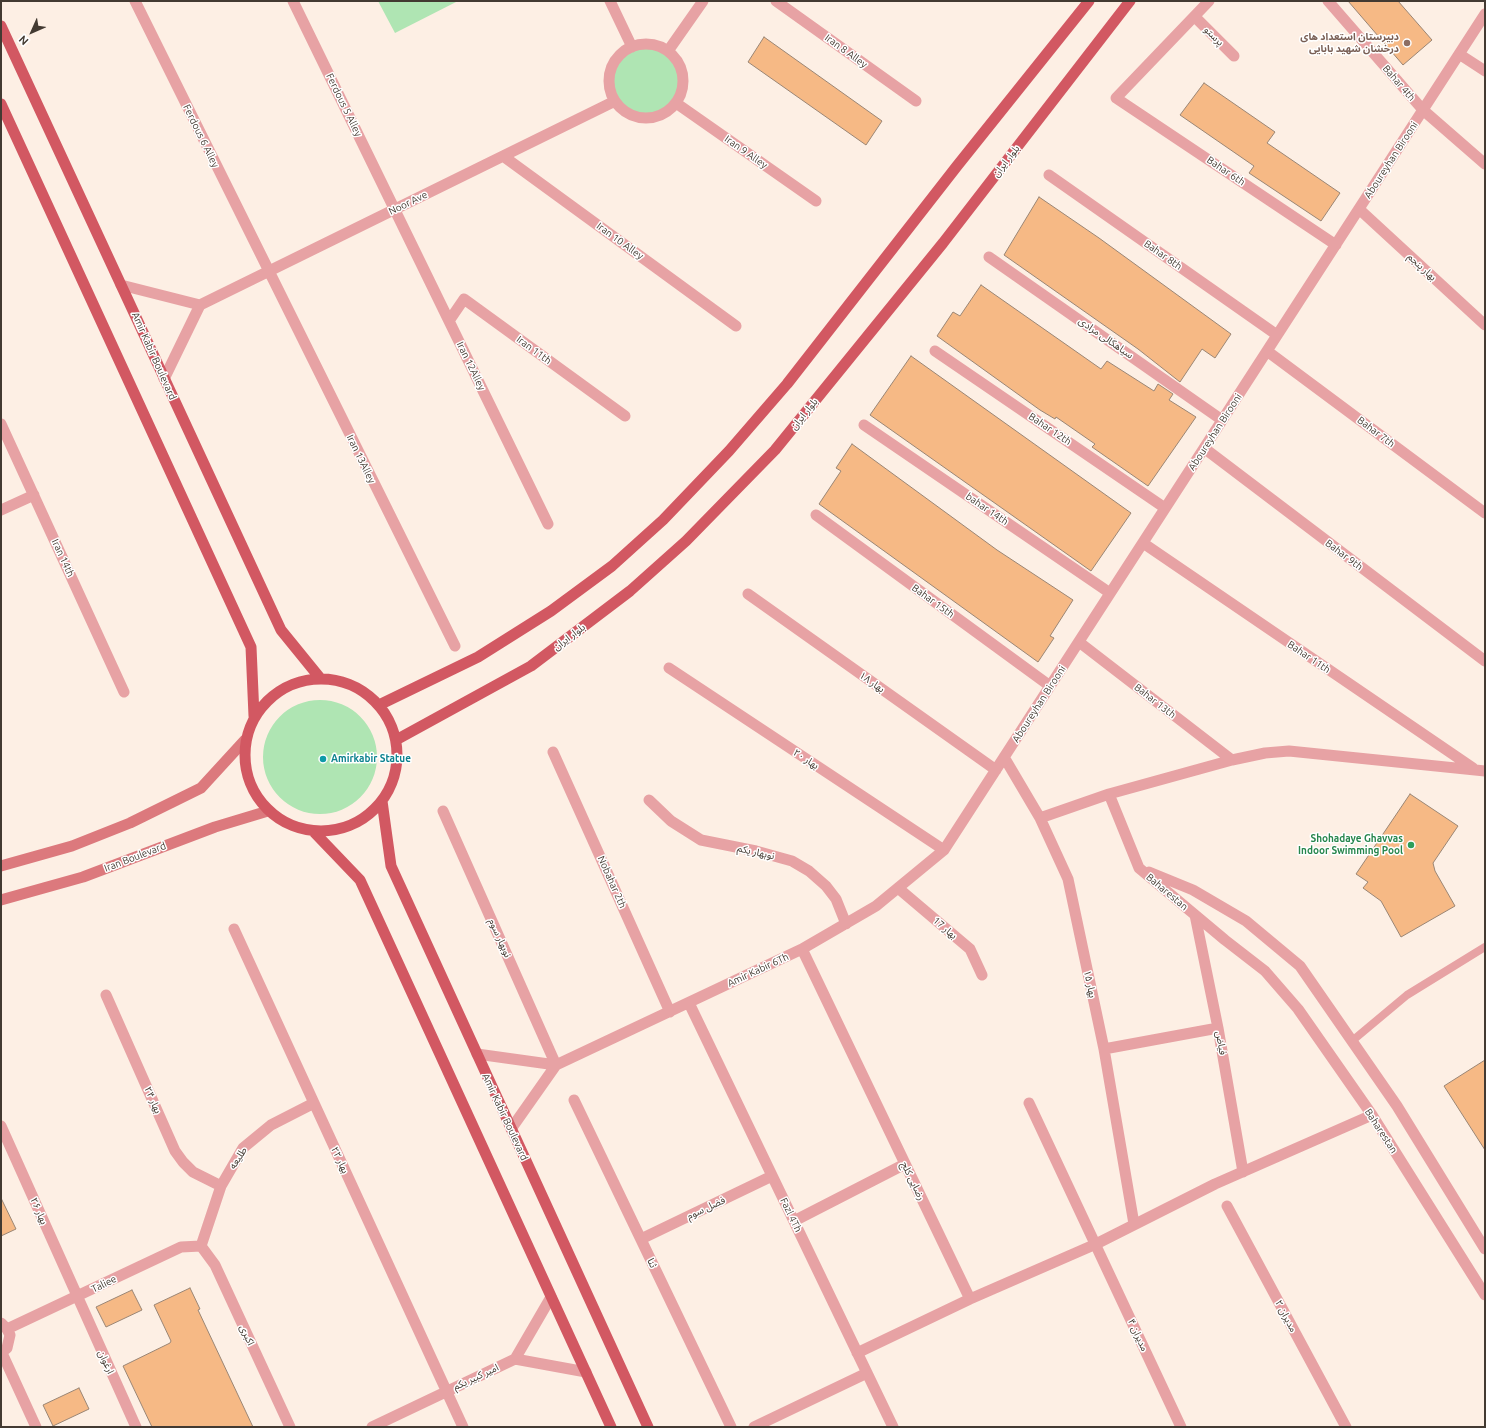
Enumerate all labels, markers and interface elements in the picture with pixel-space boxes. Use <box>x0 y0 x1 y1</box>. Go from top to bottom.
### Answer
north arrow <box>12 12 52 52</box>
street label: پرستو <box>1202 24 1226 48</box>
place label: دبیرستان استعداد های درخشان شهید بابایی <box>1300 31 1399 54</box>
street label: Iran 8 Alley <box>822 32 870 70</box>
text: N <box>16 33 31 48</box>
marker: دبیرستان استعداد های درخشان شهید بابایی <box>1402 38 1412 48</box>
street label: Bahar 4th <box>1380 63 1418 103</box>
street label: Ferdous 5 Alley <box>324 72 364 138</box>
street label: Ferdous 6 Alley <box>181 103 221 169</box>
street label: Aboureyhan Birooni <box>1362 119 1420 201</box>
street label: Iran 9 Alley <box>722 133 770 171</box>
street label: بلوار ایران <box>990 143 1022 179</box>
street label: Bahar 6th <box>1205 154 1247 188</box>
street label: Noor Ave <box>387 188 429 218</box>
street label: Iran 10 Alley <box>594 220 646 262</box>
street label: Bahar 8th <box>1142 238 1184 272</box>
street label: بهار پنجم <box>1405 251 1439 283</box>
street label: Amir Kabir Boulevard <box>129 310 179 402</box>
street label: سیاهکالی مرادی <box>1076 315 1136 361</box>
street label: Iran 11th <box>514 333 554 367</box>
street label: Iran 12Alley <box>454 340 488 392</box>
street label: Aboureyhan Birooni <box>1186 391 1244 473</box>
street label: بلوار ایران <box>788 396 820 432</box>
street label: Bahar 12th <box>1026 410 1074 448</box>
street label: Bahar 7th <box>1355 414 1397 450</box>
street label: Iran 13Alley <box>344 433 378 485</box>
street label: bahar 14th <box>963 490 1011 528</box>
street label: Iran 14th <box>49 537 77 579</box>
street label: Bahar 9th <box>1323 537 1365 573</box>
street label: Bahar 15th <box>910 582 956 620</box>
street label: بلوار ایران <box>551 621 587 653</box>
street label: Bahar 11th <box>1285 638 1333 676</box>
street label: Aboureyhan Birooni <box>1010 663 1068 745</box>
street label: بهار ۱۸ <box>857 669 887 695</box>
street label: Bahar 13th <box>1132 681 1178 721</box>
street label: بهار ۲۰ <box>791 746 821 772</box>
place label: Amirkabir Statue <box>331 753 411 765</box>
marker: Amirkabir Statue <box>318 754 328 764</box>
place label: Shohadaye Ghavvas Indoor Swimming Pool <box>1298 833 1403 856</box>
street label: Iran Boulevard <box>102 840 168 874</box>
marker: Shohadaye Ghavvas Indoor Swimming Pool <box>1406 840 1416 850</box>
street label: نوبهار یکم <box>736 842 776 862</box>
street label: Nobahar 2th <box>595 854 629 910</box>
street label: Baharestan <box>1144 871 1190 913</box>
street label: بهار 17 <box>930 914 960 942</box>
street label: نوبهار سوم <box>486 917 514 959</box>
street label: Amir Kabir 6Th <box>725 951 791 989</box>
street label: بهار ۱۵ <box>1081 969 1099 999</box>
street label: فیاض <box>1213 1030 1229 1056</box>
street label: Amir Kabir Boulevard <box>480 1071 530 1163</box>
street label: بهار ۲۴ <box>142 1085 164 1115</box>
street label: Baharestan <box>1362 1106 1400 1156</box>
street label: طلیعه <box>227 1145 249 1171</box>
street label: بهار ۲۲ <box>329 1145 351 1175</box>
street label: رضایی کلج <box>898 1160 928 1202</box>
street label: فضل سوم <box>685 1194 727 1222</box>
street label: بهار ۲۶ <box>28 1196 50 1226</box>
street label: Fazl 4Th <box>778 1196 804 1234</box>
street label: ثنا <box>645 1256 659 1270</box>
street label: Taliee <box>90 1273 118 1295</box>
street label: مدیران ۲ <box>1273 1298 1299 1334</box>
street label: مدیران ۴ <box>1125 1317 1151 1353</box>
street label: اکبری <box>237 1323 257 1347</box>
street label: ارغوان <box>95 1348 117 1376</box>
street label: امیر کبیر یکم <box>451 1361 501 1393</box>

